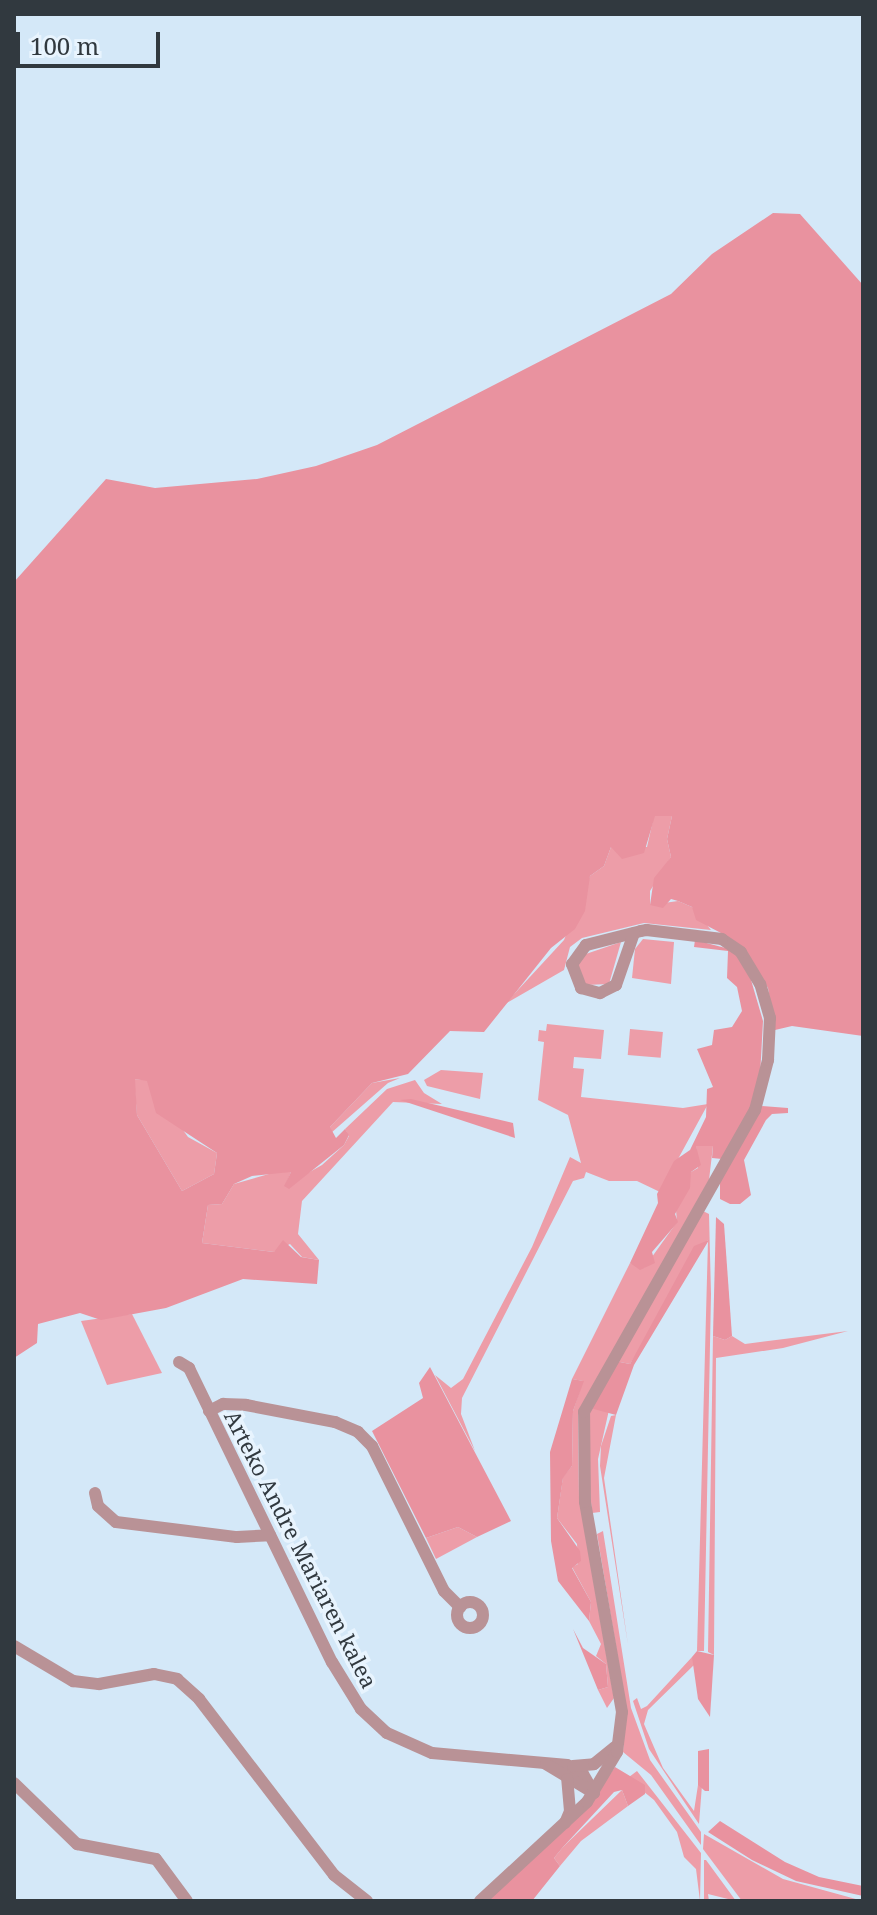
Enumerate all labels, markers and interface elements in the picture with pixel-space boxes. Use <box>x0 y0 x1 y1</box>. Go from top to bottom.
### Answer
scale bar <box>20 16 164 66</box>
text: 100 m <box>30 29 99 62</box>
street label: Arteko Andre Mariaren kalea <box>219 1406 383 1692</box>

